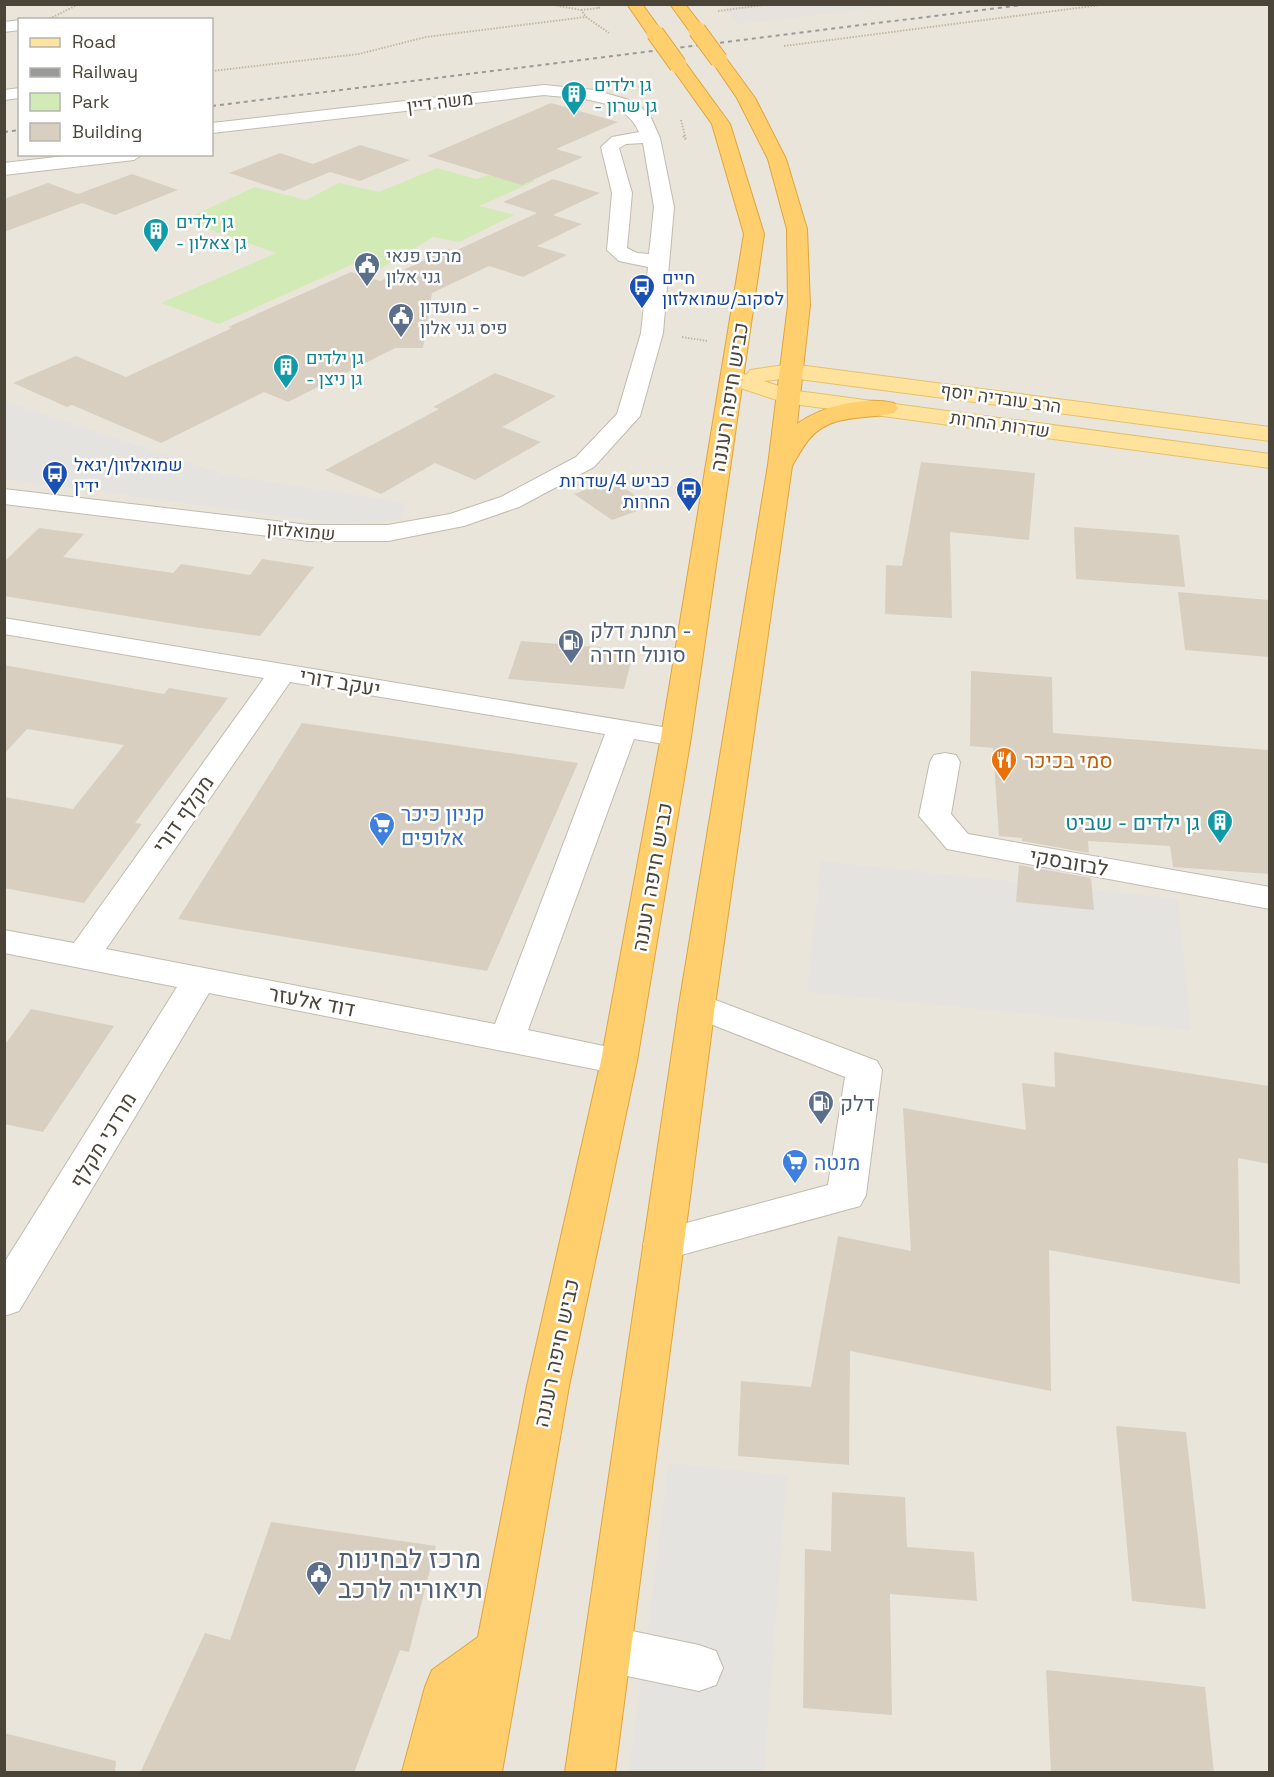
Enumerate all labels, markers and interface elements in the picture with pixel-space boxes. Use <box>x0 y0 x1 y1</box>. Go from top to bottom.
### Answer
legend <box>18 18 213 156</box>
text: Road <box>72 30 116 53</box>
text: Railway <box>72 60 138 83</box>
place label: גן ילדים - גן שרון <box>594 73 657 117</box>
building icon: גן ילדים - גן שרון <box>559 79 589 117</box>
street label: משה דיין <box>406 87 474 117</box>
text: Park <box>72 90 110 113</box>
text: Building <box>72 120 142 143</box>
place label: גן ילדים - גן צאלון <box>176 210 247 254</box>
building icon: גן ילדים - גן צאלון <box>141 216 171 254</box>
place label: מרכז פנאי גני אלון <box>386 244 462 288</box>
public building icon: מרכז פנאי גני אלון <box>352 250 382 288</box>
place label: חיים לסקוב/שמואלזון <box>662 266 784 310</box>
bus stop icon: חיים לסקוב/שמואלזון <box>627 272 657 310</box>
place label: מועדון - פיס גני אלון <box>420 295 508 339</box>
public building icon: מועדון - פיס גני אלון <box>386 301 416 339</box>
street label: כביש חיפה רעננה <box>704 320 754 474</box>
place label: גן ילדים - גן ניצן <box>306 346 364 390</box>
building icon: גן ילדים - גן ניצן <box>271 352 301 390</box>
street label: הרב עובדיה יוסף <box>939 378 1063 418</box>
street label: שדרות החרות <box>949 406 1051 442</box>
place label: שמואלזון/יגאל ידין <box>74 453 183 497</box>
bus stop icon: שמואלזון/יגאל ידין <box>40 459 70 497</box>
place label: כביש 4/שדרות החרות <box>560 469 670 513</box>
bus stop icon: כביש 4/שדרות החרות <box>674 475 704 513</box>
street label: שמואלזון <box>266 517 336 545</box>
place label: תחנת דלק - סונול חדרה <box>590 617 692 668</box>
fuel station icon: תחנת דלק - סונול חדרה <box>556 627 586 665</box>
street label: יעקב דורי <box>297 662 383 702</box>
restaurant icon: סמי בכיכר <box>989 745 1019 783</box>
place label: סמי בכיכר <box>1024 747 1113 774</box>
street label: מקלף דורי <box>146 770 220 858</box>
place label: קניון כיכר אלופים <box>401 800 485 851</box>
street label: כביש חיפה רעננה <box>626 800 678 954</box>
building icon: גן ילדים - שביט <box>1205 807 1235 845</box>
place label: גן ילדים - שביט <box>1065 809 1200 836</box>
supermarket icon: קניון כיכר אלופים <box>367 810 397 848</box>
street label: לבזובסקי <box>1028 842 1111 882</box>
street label: דוד אלעזר <box>266 979 358 1023</box>
street label: מרדכי מקלף <box>64 1087 142 1193</box>
fuel station icon: דלק <box>806 1088 836 1126</box>
place label: דלק <box>840 1090 875 1117</box>
supermarket icon: מנטה <box>780 1147 810 1185</box>
place label: מנטה <box>814 1149 860 1176</box>
street label: כביש חיפה רעננה <box>527 1276 585 1430</box>
place label: מרכז לבחינות תיאוריה לרכב <box>338 1542 483 1606</box>
public building icon: מרכז לבחינות תיאוריה לרכב <box>304 1559 334 1597</box>

